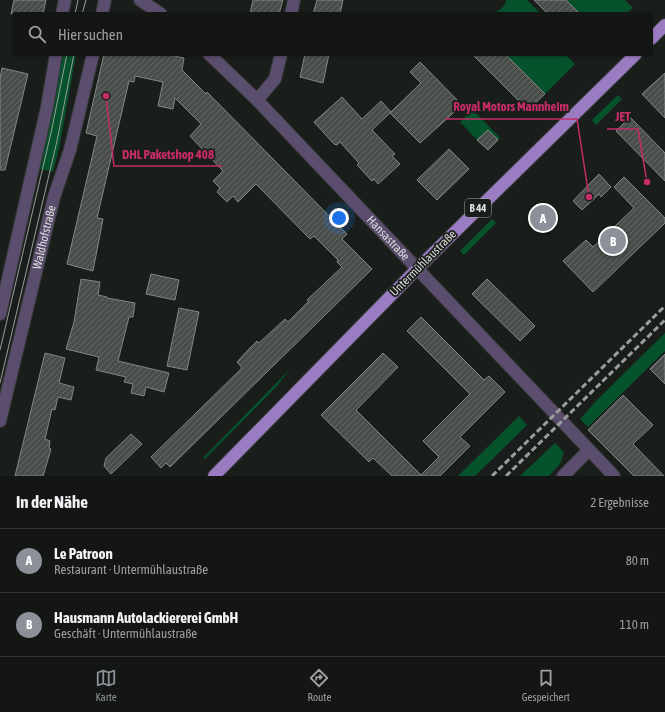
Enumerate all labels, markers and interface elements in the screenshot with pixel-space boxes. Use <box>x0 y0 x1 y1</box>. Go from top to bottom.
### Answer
search box <box>12 12 653 56</box>
icon: search <box>26 23 48 45</box>
text: Hier suchen <box>58 26 123 43</box>
callout: Royal Motors Mannheim <box>445 94 577 119</box>
text: Royal Motors Mannheim <box>453 99 569 114</box>
callout: JET <box>607 104 638 129</box>
text: JET <box>614 109 631 124</box>
callout: DHL Paketshop 408 <box>114 141 222 166</box>
text: DHL Paketshop 408 <box>122 147 214 162</box>
road number: B 44 <box>465 199 491 217</box>
pin: A <box>530 203 556 233</box>
street label: Waldhofstraße <box>30 204 59 271</box>
your location <box>329 208 349 228</box>
street label: Hansastraße <box>364 213 413 263</box>
pin: B <box>600 226 626 256</box>
street label: Untermühlaustraße <box>387 227 459 299</box>
text: In der Nähe <box>16 492 88 512</box>
text: 2 Ergebnisse <box>590 495 649 510</box>
text: Le Patroon <box>54 545 113 562</box>
text: A <box>26 553 32 568</box>
text: 80 m <box>626 553 649 568</box>
text: Restaurant · Untermühlaustraße <box>54 562 208 577</box>
text: Hausmann Autolackiererei GmbH <box>54 609 238 626</box>
text: B <box>26 617 32 632</box>
text: 110 m <box>620 617 649 632</box>
text: Geschäft · Untermühlaustraße <box>54 626 197 641</box>
tab: Karte <box>95 667 117 703</box>
tab: Route <box>307 667 331 703</box>
tab: Gespeichert <box>522 667 570 703</box>

